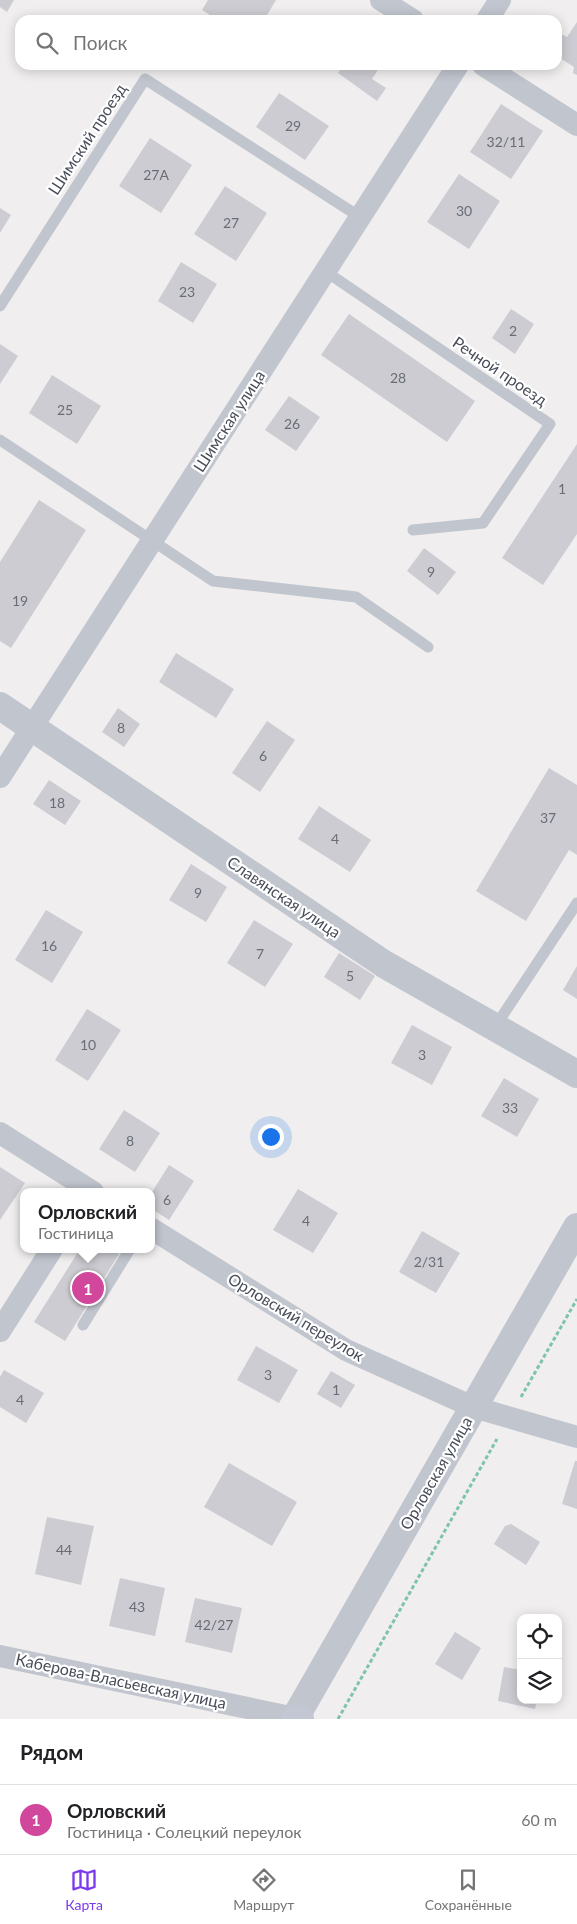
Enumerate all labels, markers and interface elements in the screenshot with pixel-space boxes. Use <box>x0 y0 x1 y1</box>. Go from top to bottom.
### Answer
search box <box>15 15 562 70</box>
icon: search <box>33 29 61 57</box>
text: Поиск <box>73 31 127 54</box>
street label: Шимский проезд <box>44 80 130 198</box>
house number: 29 <box>285 117 301 134</box>
house number: 32/11 <box>487 133 525 150</box>
house number: 27А <box>143 166 169 183</box>
house number: 30 <box>456 202 472 219</box>
house number: 27 <box>223 214 239 231</box>
house number: 23 <box>179 283 195 300</box>
house number: 2 <box>509 322 517 339</box>
street label: Речной проезд <box>449 332 551 409</box>
street label: Шимская улица <box>189 366 268 475</box>
house number: 28 <box>390 369 406 386</box>
house number: 25 <box>57 401 73 418</box>
house number: 26 <box>284 415 300 432</box>
house number: 1 <box>558 480 566 497</box>
house number: 9 <box>427 563 435 580</box>
house number: 19 <box>12 592 28 609</box>
house number: 8 <box>117 719 125 736</box>
house number: 6 <box>259 747 267 764</box>
house number: 18 <box>49 794 65 811</box>
house number: 37 <box>540 809 556 826</box>
house number: 4 <box>331 830 339 847</box>
street label: Славянская улица <box>224 852 344 941</box>
house number: 9 <box>194 884 202 901</box>
house number: 16 <box>41 937 57 954</box>
house number: 7 <box>256 945 264 962</box>
house number: 5 <box>346 967 354 984</box>
house number: 10 <box>80 1036 96 1053</box>
house number: 3 <box>418 1046 426 1063</box>
house number: 33 <box>502 1099 518 1116</box>
your location <box>258 1124 284 1150</box>
house number: 8 <box>126 1132 134 1149</box>
popup <box>20 1188 155 1253</box>
house number: 6 <box>163 1191 171 1208</box>
text: Орловский <box>38 1200 137 1223</box>
house number: 4 <box>302 1212 310 1229</box>
text: Гостиница <box>38 1223 114 1242</box>
house number: 2/31 <box>414 1253 444 1270</box>
street label: Орловский переулок <box>225 1268 368 1365</box>
pin: 1 <box>72 1269 104 1307</box>
house number: 3 <box>264 1366 272 1383</box>
house number: 1 <box>332 1381 340 1398</box>
house number: 4 <box>16 1391 24 1408</box>
street label: Орловская улица <box>396 1413 476 1533</box>
house number: 44 <box>56 1541 72 1558</box>
house number: 43 <box>129 1598 145 1615</box>
map controls <box>517 1614 562 1704</box>
button: locate <box>517 1614 562 1659</box>
house number: 42/27 <box>195 1616 233 1633</box>
street label: Каберова-Власьевская улица <box>14 1649 228 1712</box>
button: layers <box>517 1659 562 1704</box>
text: Рядом <box>20 1739 83 1764</box>
text: Орловский <box>67 1799 166 1822</box>
text: 1 <box>31 1810 41 1829</box>
text: 60 m <box>521 1810 557 1829</box>
text: Гостиница · Солецкий переулок <box>67 1822 302 1841</box>
tab: Карта <box>65 1866 103 1913</box>
tab: Маршрут <box>233 1866 294 1913</box>
tab: Сохранённые <box>425 1866 512 1913</box>

